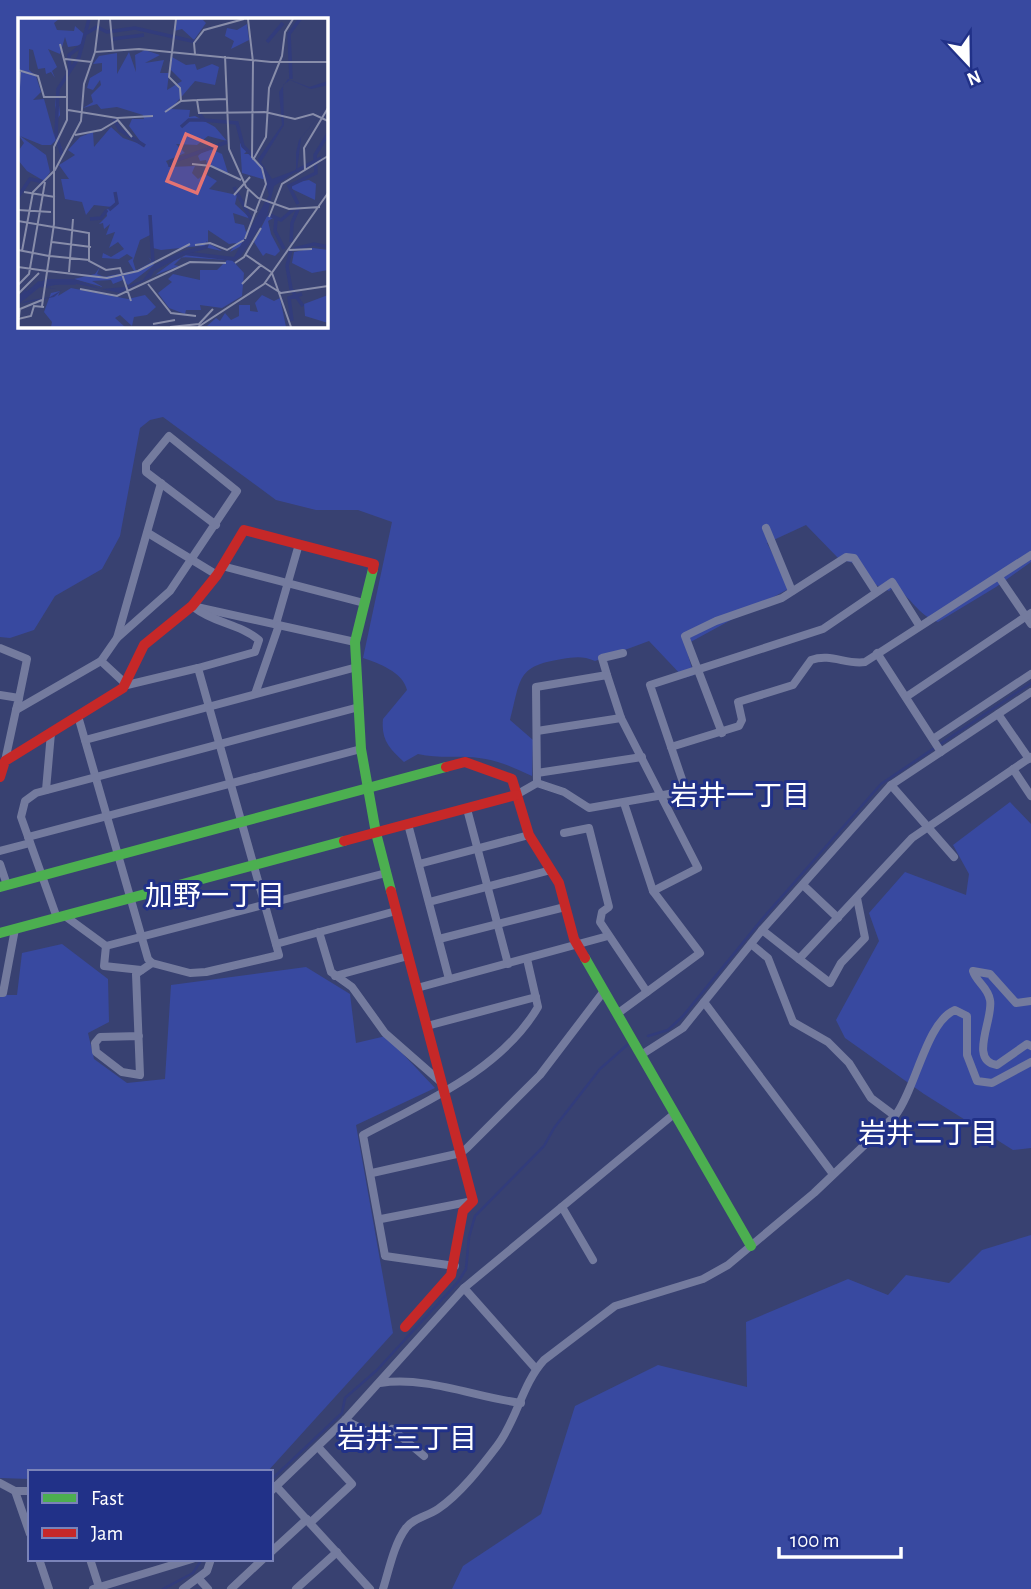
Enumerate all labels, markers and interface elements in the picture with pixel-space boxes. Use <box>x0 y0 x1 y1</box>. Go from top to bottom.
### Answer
inset map <box>18 18 327 327</box>
north arrow <box>933 28 1003 98</box>
text: N <box>964 66 983 89</box>
district label: 岩井一丁目 <box>670 781 810 811</box>
district label: 加野一丁目 <box>145 881 285 911</box>
district label: 岩井二丁目 <box>858 1119 998 1149</box>
district label: 岩井三丁目 <box>337 1424 477 1454</box>
legend <box>28 1470 273 1561</box>
text: Fast <box>91 1488 124 1509</box>
scale bar <box>779 1516 902 1560</box>
text: Jam <box>91 1523 123 1544</box>
text: 100 m <box>790 1530 840 1551</box>

